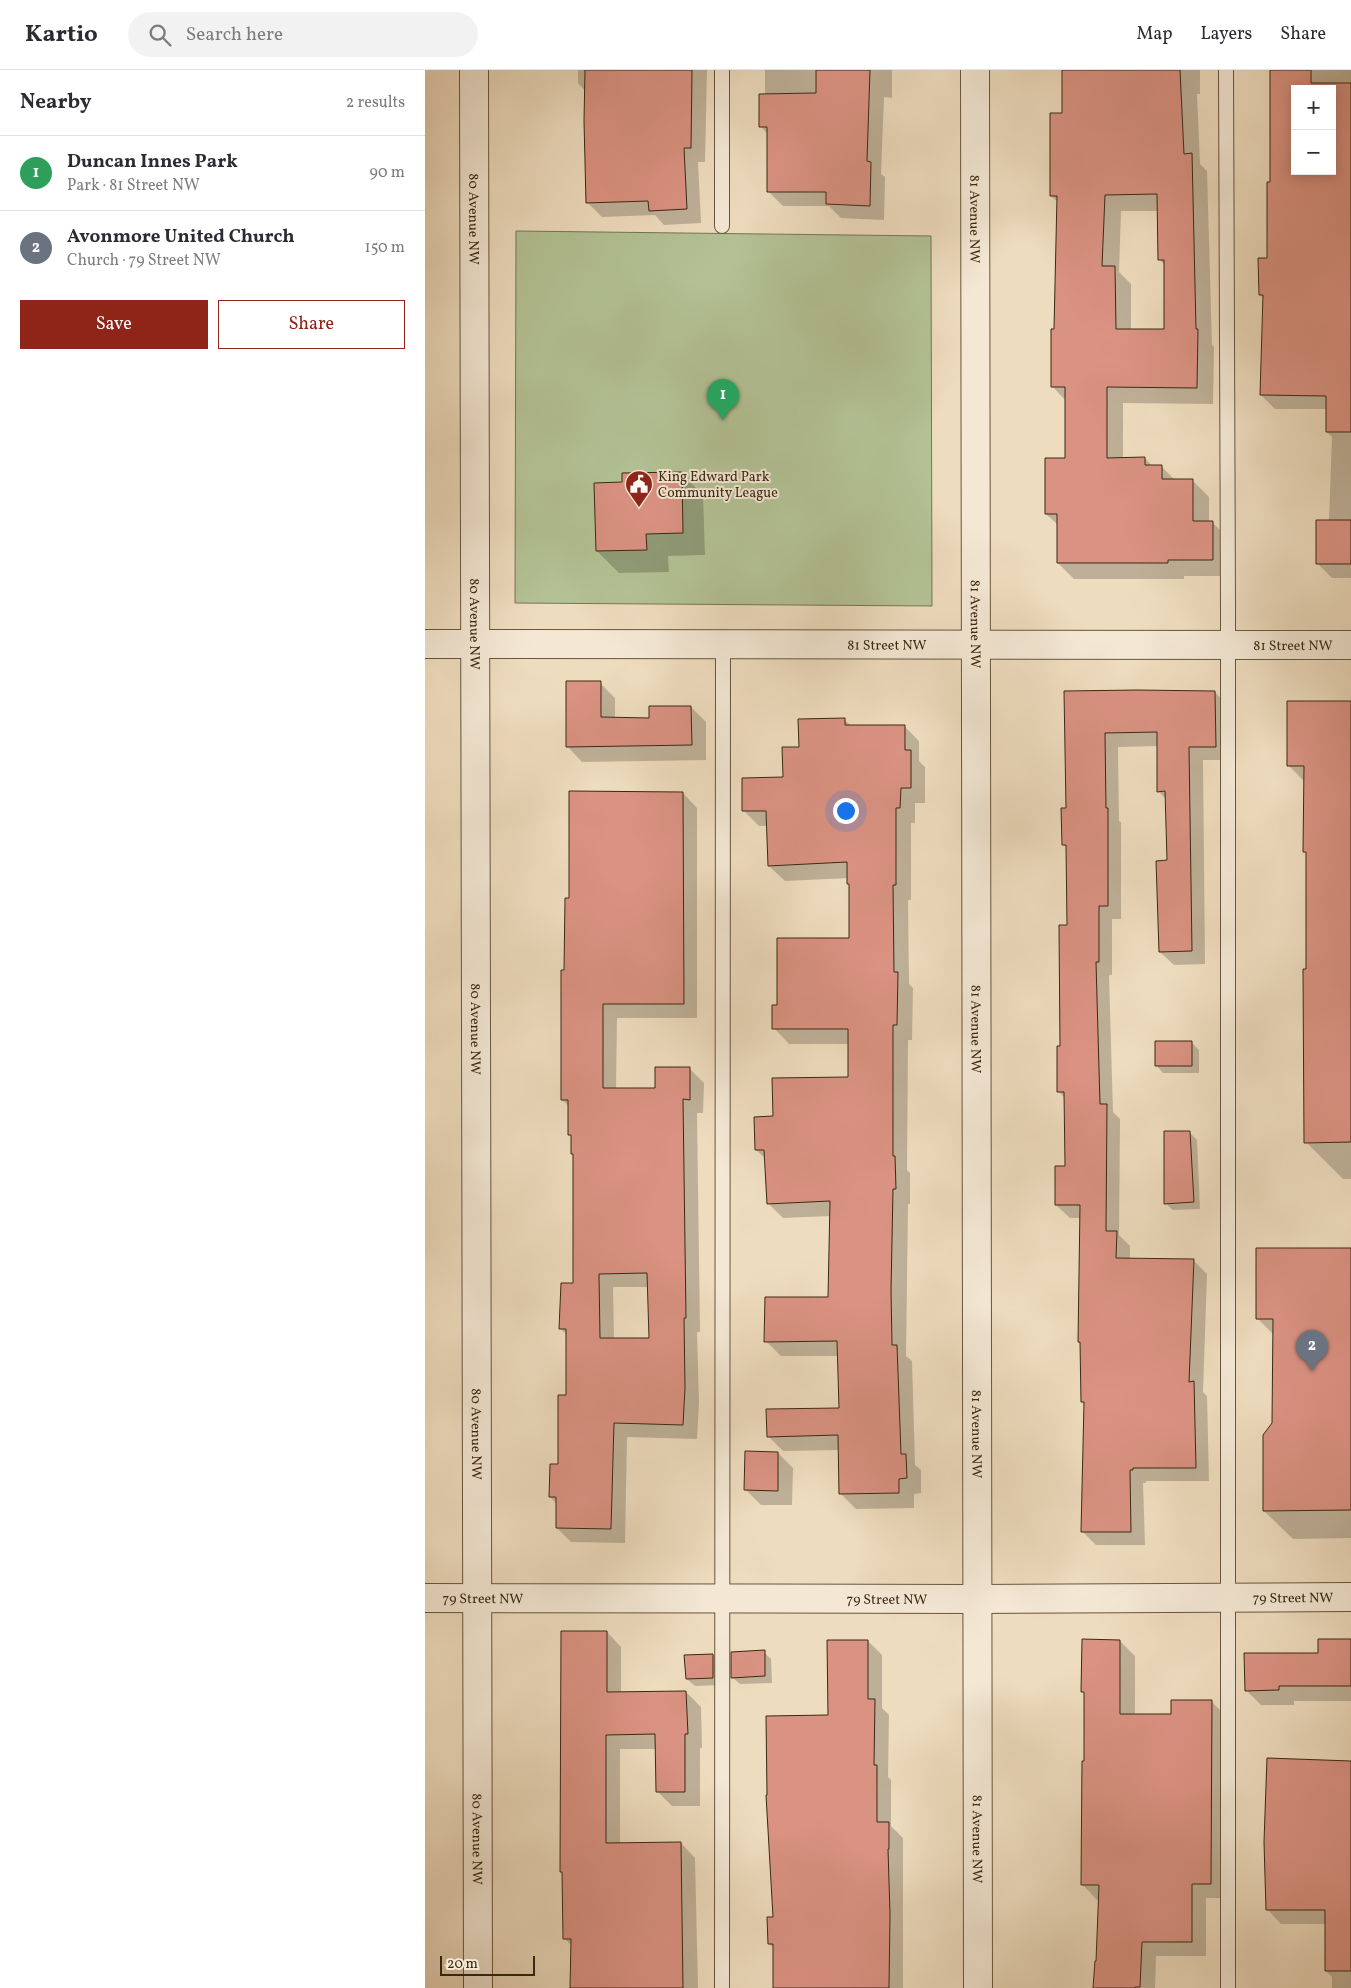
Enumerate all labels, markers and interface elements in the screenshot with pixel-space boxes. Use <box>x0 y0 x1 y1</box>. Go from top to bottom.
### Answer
search box <box>128 12 478 57</box>
text: Kartio <box>25 18 98 52</box>
icon: search <box>146 21 174 49</box>
text: Search here <box>186 22 283 48</box>
text: Map <box>1136 22 1172 47</box>
text: Layers <box>1200 22 1252 47</box>
text: Share <box>1280 22 1326 47</box>
map controls <box>1291 85 1336 175</box>
button: + <box>1291 85 1336 130</box>
text: Nearby <box>20 88 91 117</box>
text: 2 results <box>346 92 405 114</box>
button: − <box>1291 130 1336 175</box>
text: Duncan Innes Park <box>67 149 238 175</box>
text: 1 <box>33 162 39 184</box>
text: 90 m <box>369 162 405 184</box>
street label: 80 Avenue NW <box>463 173 482 265</box>
text: Park · 81 Street NW <box>67 175 200 197</box>
street label: 81 Avenue NW <box>964 175 983 263</box>
text: Avonmore United Church <box>67 224 295 250</box>
text: 2 <box>32 237 40 259</box>
text: 150 m <box>364 237 405 259</box>
text: Church · 79 Street NW <box>67 250 221 272</box>
button: Save <box>20 300 208 349</box>
button: Share <box>218 300 405 349</box>
pin: 1 <box>707 379 739 420</box>
place label: King Edward Park Community League <box>658 468 778 503</box>
public building icon: King Edward Park Community League <box>624 469 654 508</box>
street label: 80 Avenue NW <box>464 578 483 670</box>
street label: 81 Avenue NW <box>965 580 984 668</box>
street label: 81 Street NW <box>847 636 927 656</box>
street label: 81 Street NW <box>1253 637 1333 656</box>
your location <box>833 798 859 824</box>
street label: 80 Avenue NW <box>465 983 484 1075</box>
street label: 81 Avenue NW <box>965 985 985 1073</box>
pin: 2 <box>1296 1330 1328 1371</box>
street label: 80 Avenue NW <box>466 1388 485 1480</box>
street label: 81 Avenue NW <box>966 1390 985 1478</box>
street label: 79 Street NW <box>1253 1589 1333 1609</box>
street label: 79 Street NW <box>443 1590 523 1609</box>
street label: 79 Street NW <box>847 1591 927 1610</box>
street label: 80 Avenue NW <box>467 1793 486 1885</box>
street label: 81 Avenue NW <box>967 1795 986 1883</box>
scale bar <box>440 1953 535 1976</box>
text: 20 m <box>447 1955 478 1974</box>

